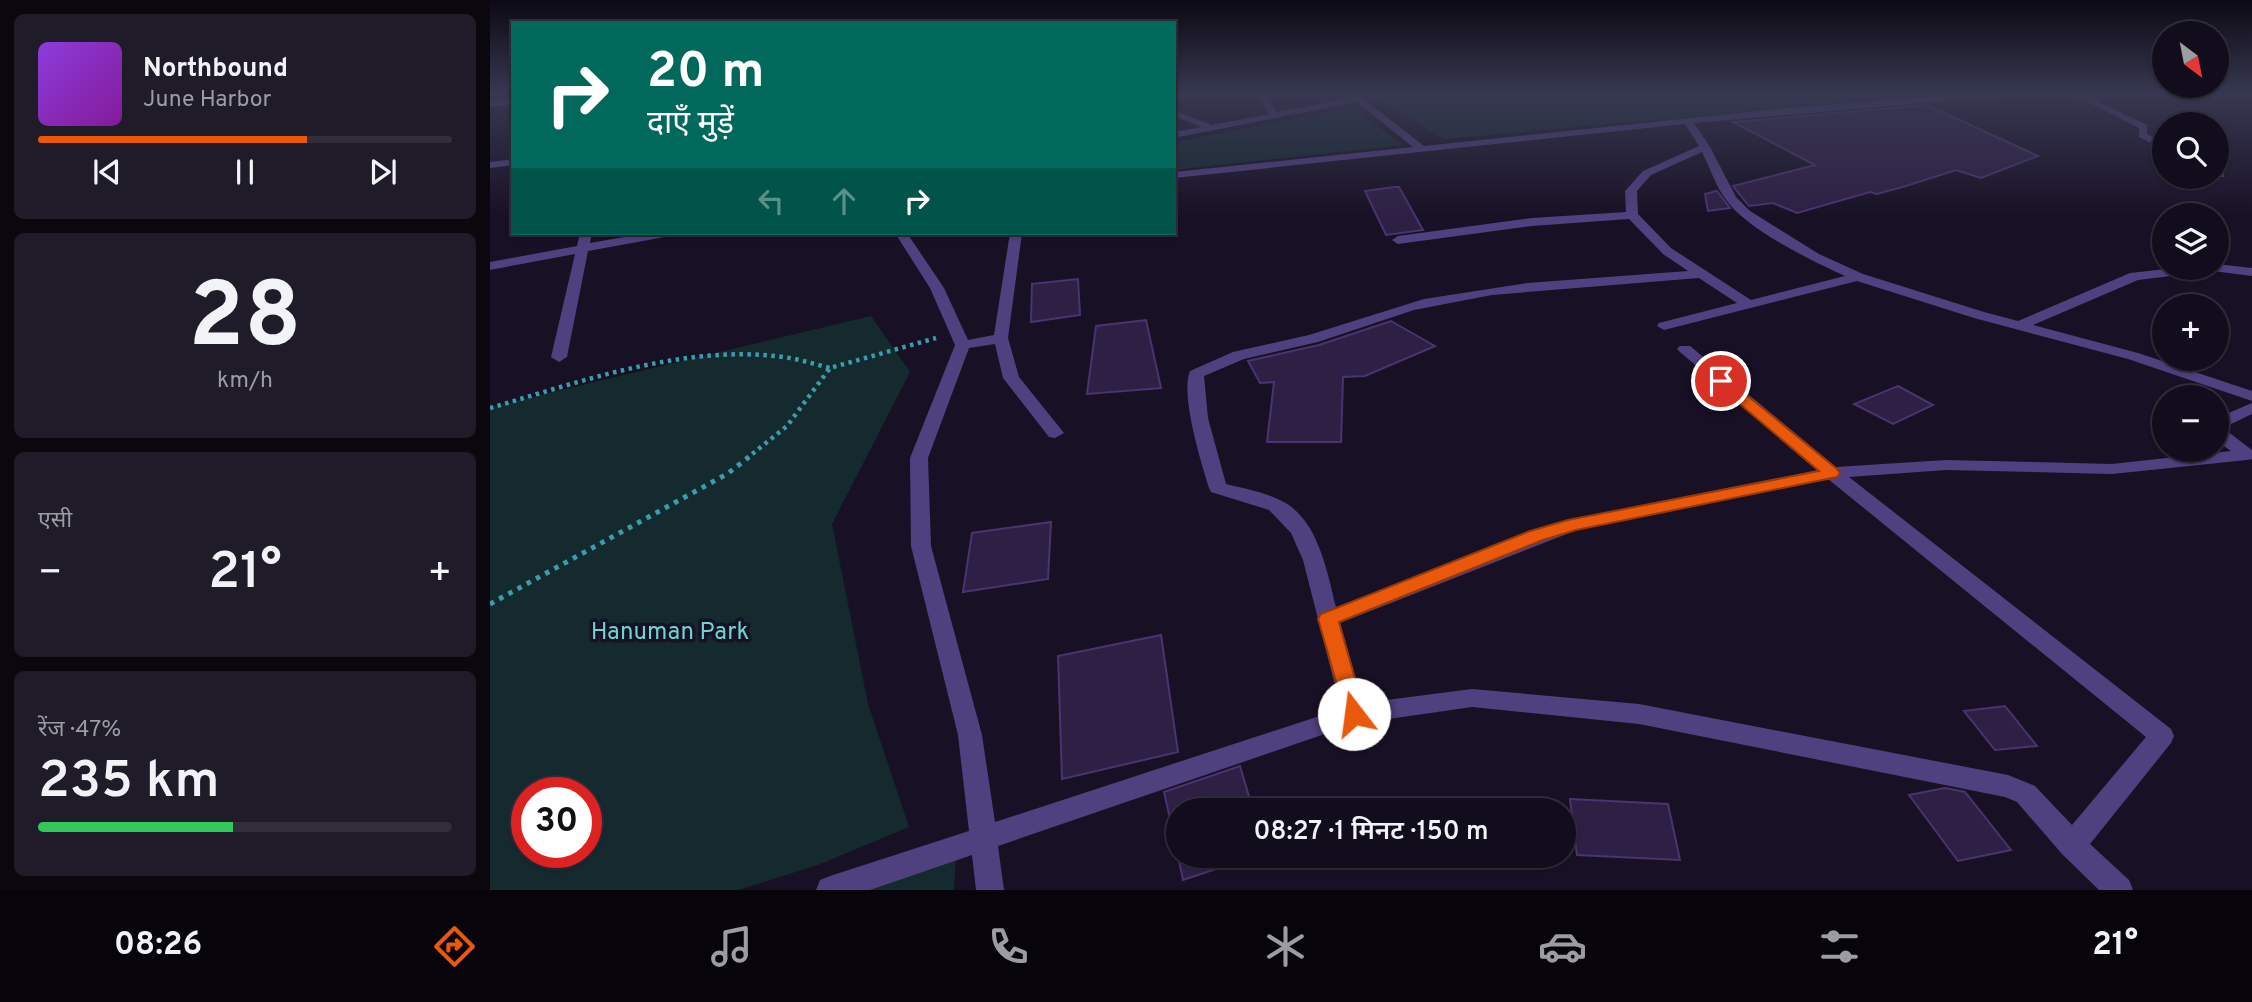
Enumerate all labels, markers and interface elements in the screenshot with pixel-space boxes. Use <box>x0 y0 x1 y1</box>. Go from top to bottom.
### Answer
north arrow <box>2152 21 2230 98</box>
map controls <box>2152 21 2229 462</box>
text: 20 m <box>647 43 764 105</box>
icon: right <box>532 49 623 140</box>
text: Northbound <box>143 53 288 86</box>
text: June Harbor <box>143 86 271 115</box>
text: दाएँ मुड़ें <box>647 105 734 145</box>
button: search <box>2152 112 2229 189</box>
icon: previous <box>88 153 126 191</box>
icon: pause <box>226 153 264 191</box>
icon: next <box>364 153 402 191</box>
icon: left <box>752 182 790 220</box>
icon: ahead <box>825 182 863 220</box>
icon: right <box>898 182 936 220</box>
button: layers <box>2152 203 2229 280</box>
text: 28 <box>189 264 301 379</box>
button: + <box>2152 294 2229 371</box>
pin <box>1691 351 1751 411</box>
icon: arrive <box>1702 362 1740 400</box>
text: km/h <box>217 367 273 396</box>
button: − <box>2152 385 2229 462</box>
text: एसी <box>38 507 72 536</box>
text: 21° <box>208 541 282 607</box>
text: − <box>38 550 63 599</box>
text: + <box>427 550 452 599</box>
park label: Hanuman Park <box>591 618 749 648</box>
position arrow <box>1317 677 1391 751</box>
text: रेंज · 47% <box>38 716 121 745</box>
text: 235 km <box>38 750 220 816</box>
speed limit sign: 30 <box>511 777 602 868</box>
text: 08:27 · 1 मिनट · 150 m <box>1253 816 1489 849</box>
icon: directions <box>430 922 479 971</box>
icon: music <box>707 922 756 971</box>
icon: phone <box>984 922 1033 971</box>
icon: climate <box>1261 922 1310 971</box>
icon: car <box>1538 922 1587 971</box>
icon: filters <box>1815 922 1864 971</box>
text: 08:26 <box>114 926 202 966</box>
text: 21° <box>2092 926 2138 966</box>

